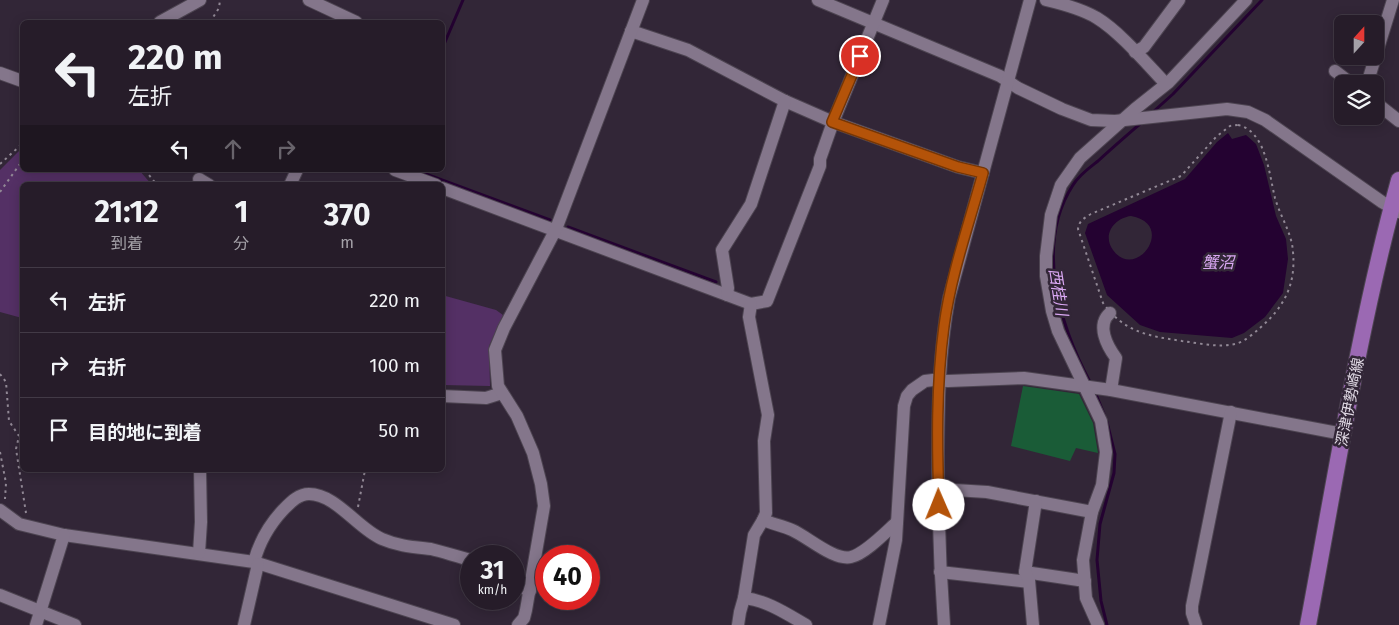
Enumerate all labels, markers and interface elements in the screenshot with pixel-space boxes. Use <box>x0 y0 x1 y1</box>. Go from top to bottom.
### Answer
north arrow <box>1334 15 1384 65</box>
map controls <box>1334 15 1384 125</box>
pin <box>839 35 881 77</box>
text: 220 m <box>128 36 223 78</box>
icon: left <box>45 40 110 105</box>
icon: arrive <box>846 42 874 70</box>
button: layers <box>1334 75 1384 125</box>
text: 左折 <box>128 83 172 110</box>
icon: left <box>166 135 194 163</box>
icon: ahead <box>219 135 247 163</box>
icon: right <box>272 135 300 163</box>
text: 21:12 <box>94 194 159 230</box>
text: 1 <box>234 194 248 230</box>
text: 370 <box>324 197 371 233</box>
text: m <box>340 233 354 252</box>
text: 到着 <box>111 234 143 253</box>
text: 分 <box>233 234 249 253</box>
water label: 蟹沼 <box>1202 253 1236 272</box>
water label: 西桂川 <box>1045 267 1072 319</box>
icon: left <box>45 286 73 314</box>
text: 220 m <box>369 289 420 312</box>
text: 左折 <box>88 291 126 314</box>
icon: right <box>45 351 73 379</box>
text: 100 m <box>369 354 420 377</box>
text: 右折 <box>88 356 126 379</box>
street label: 深津伊勢崎線 <box>1333 356 1367 448</box>
icon: arrive <box>45 416 73 444</box>
text: 50 m <box>379 419 420 442</box>
text: 目的地に到着 <box>88 421 202 444</box>
position arrow <box>912 478 964 530</box>
speed limit sign: 40 <box>535 545 600 610</box>
text: 31 <box>480 556 505 586</box>
text: km/h <box>478 583 507 597</box>

